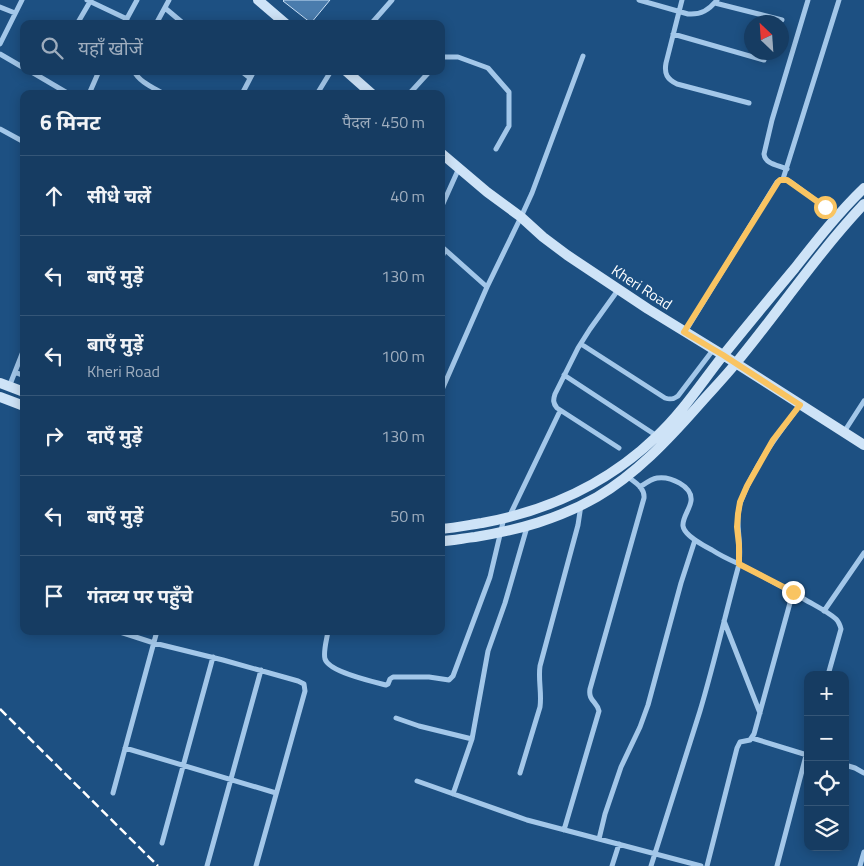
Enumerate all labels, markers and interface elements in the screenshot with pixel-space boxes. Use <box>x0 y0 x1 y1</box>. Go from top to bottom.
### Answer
north arrow <box>744 15 789 60</box>
search box <box>20 20 445 75</box>
text: यहाँ खोजें <box>78 33 143 62</box>
icon: search <box>38 34 66 62</box>
text: 6 मिनट <box>40 106 100 138</box>
text: पैदल · 450 m <box>342 110 425 134</box>
text: सीधे चलें <box>87 181 151 210</box>
icon: ahead <box>40 182 68 210</box>
text: 40 m <box>390 184 425 208</box>
route start <box>814 196 837 219</box>
street label: Kheri Road <box>607 259 677 315</box>
text: बाएँ मुड़ें <box>87 261 143 290</box>
icon: left <box>40 262 68 290</box>
text: 130 m <box>381 264 425 288</box>
text: बाएँ मुड़ें <box>87 329 143 358</box>
icon: left <box>40 342 68 370</box>
text: 100 m <box>381 344 425 368</box>
text: Kheri Road <box>87 359 160 383</box>
text: दाएँ मुड़ें <box>87 421 142 450</box>
icon: right <box>40 422 68 450</box>
text: 130 m <box>381 424 425 448</box>
text: बाएँ मुड़ें <box>87 501 143 530</box>
icon: left <box>40 502 68 530</box>
text: 50 m <box>390 504 425 528</box>
text: गंतव्य पर पहुँचे <box>87 581 193 610</box>
route end <box>782 581 805 604</box>
icon: arrive <box>40 582 68 610</box>
map controls <box>804 671 849 851</box>
button: + <box>804 671 849 716</box>
button: − <box>804 716 849 761</box>
button: locate <box>804 761 849 806</box>
button: layers <box>804 806 849 851</box>

